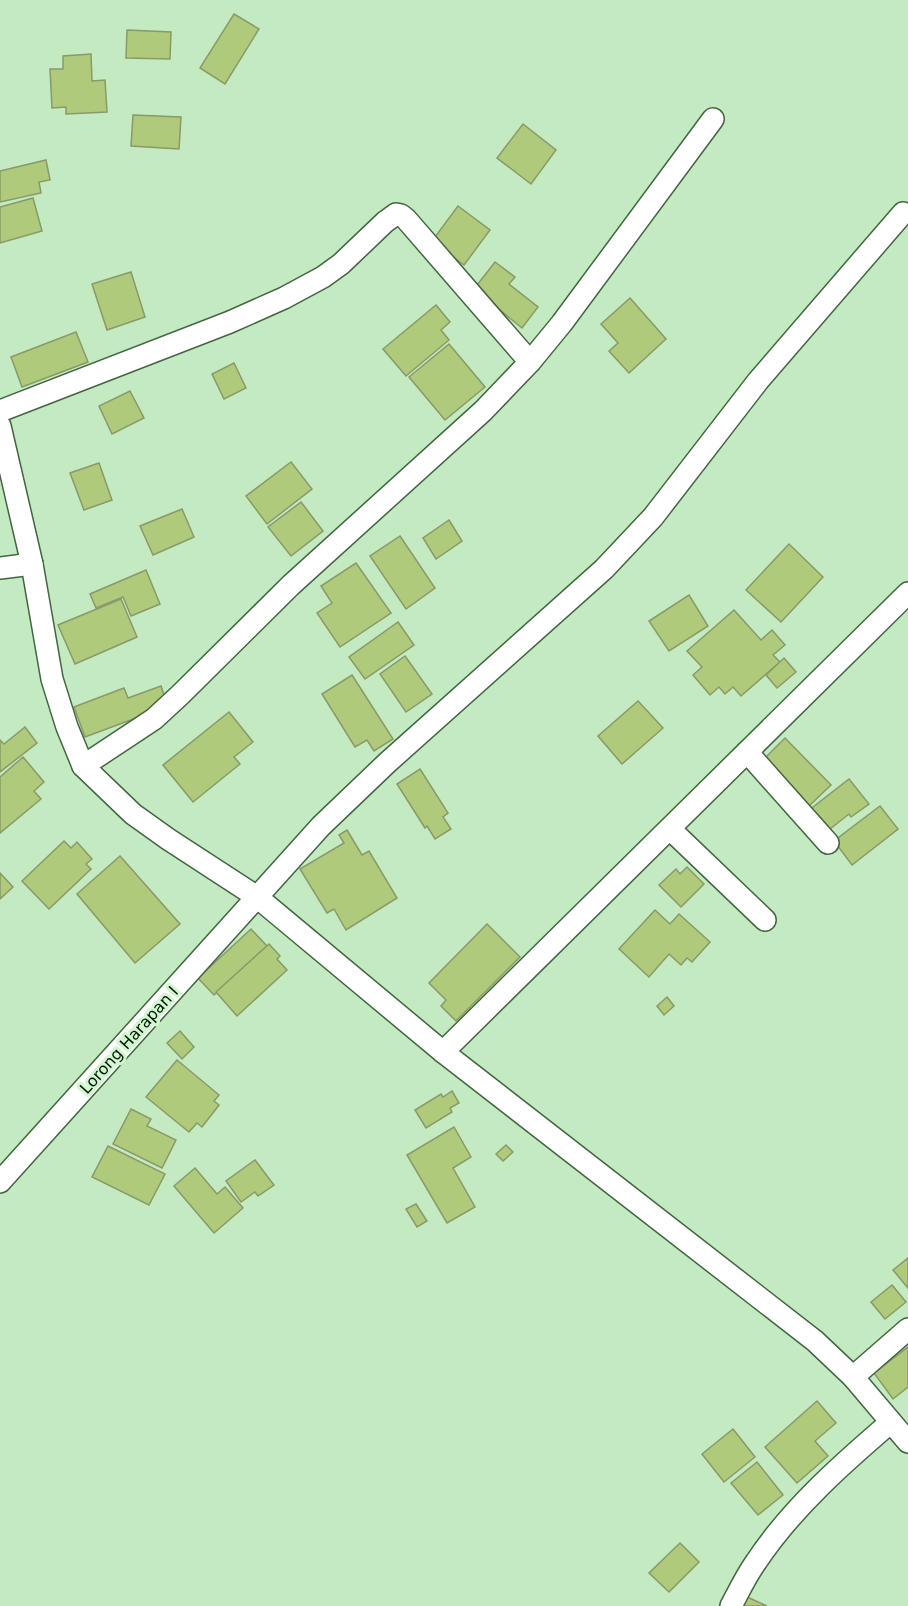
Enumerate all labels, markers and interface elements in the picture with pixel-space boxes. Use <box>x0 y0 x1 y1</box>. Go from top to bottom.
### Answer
street label: Lorong Harapan I <box>76 982 182 1098</box>

